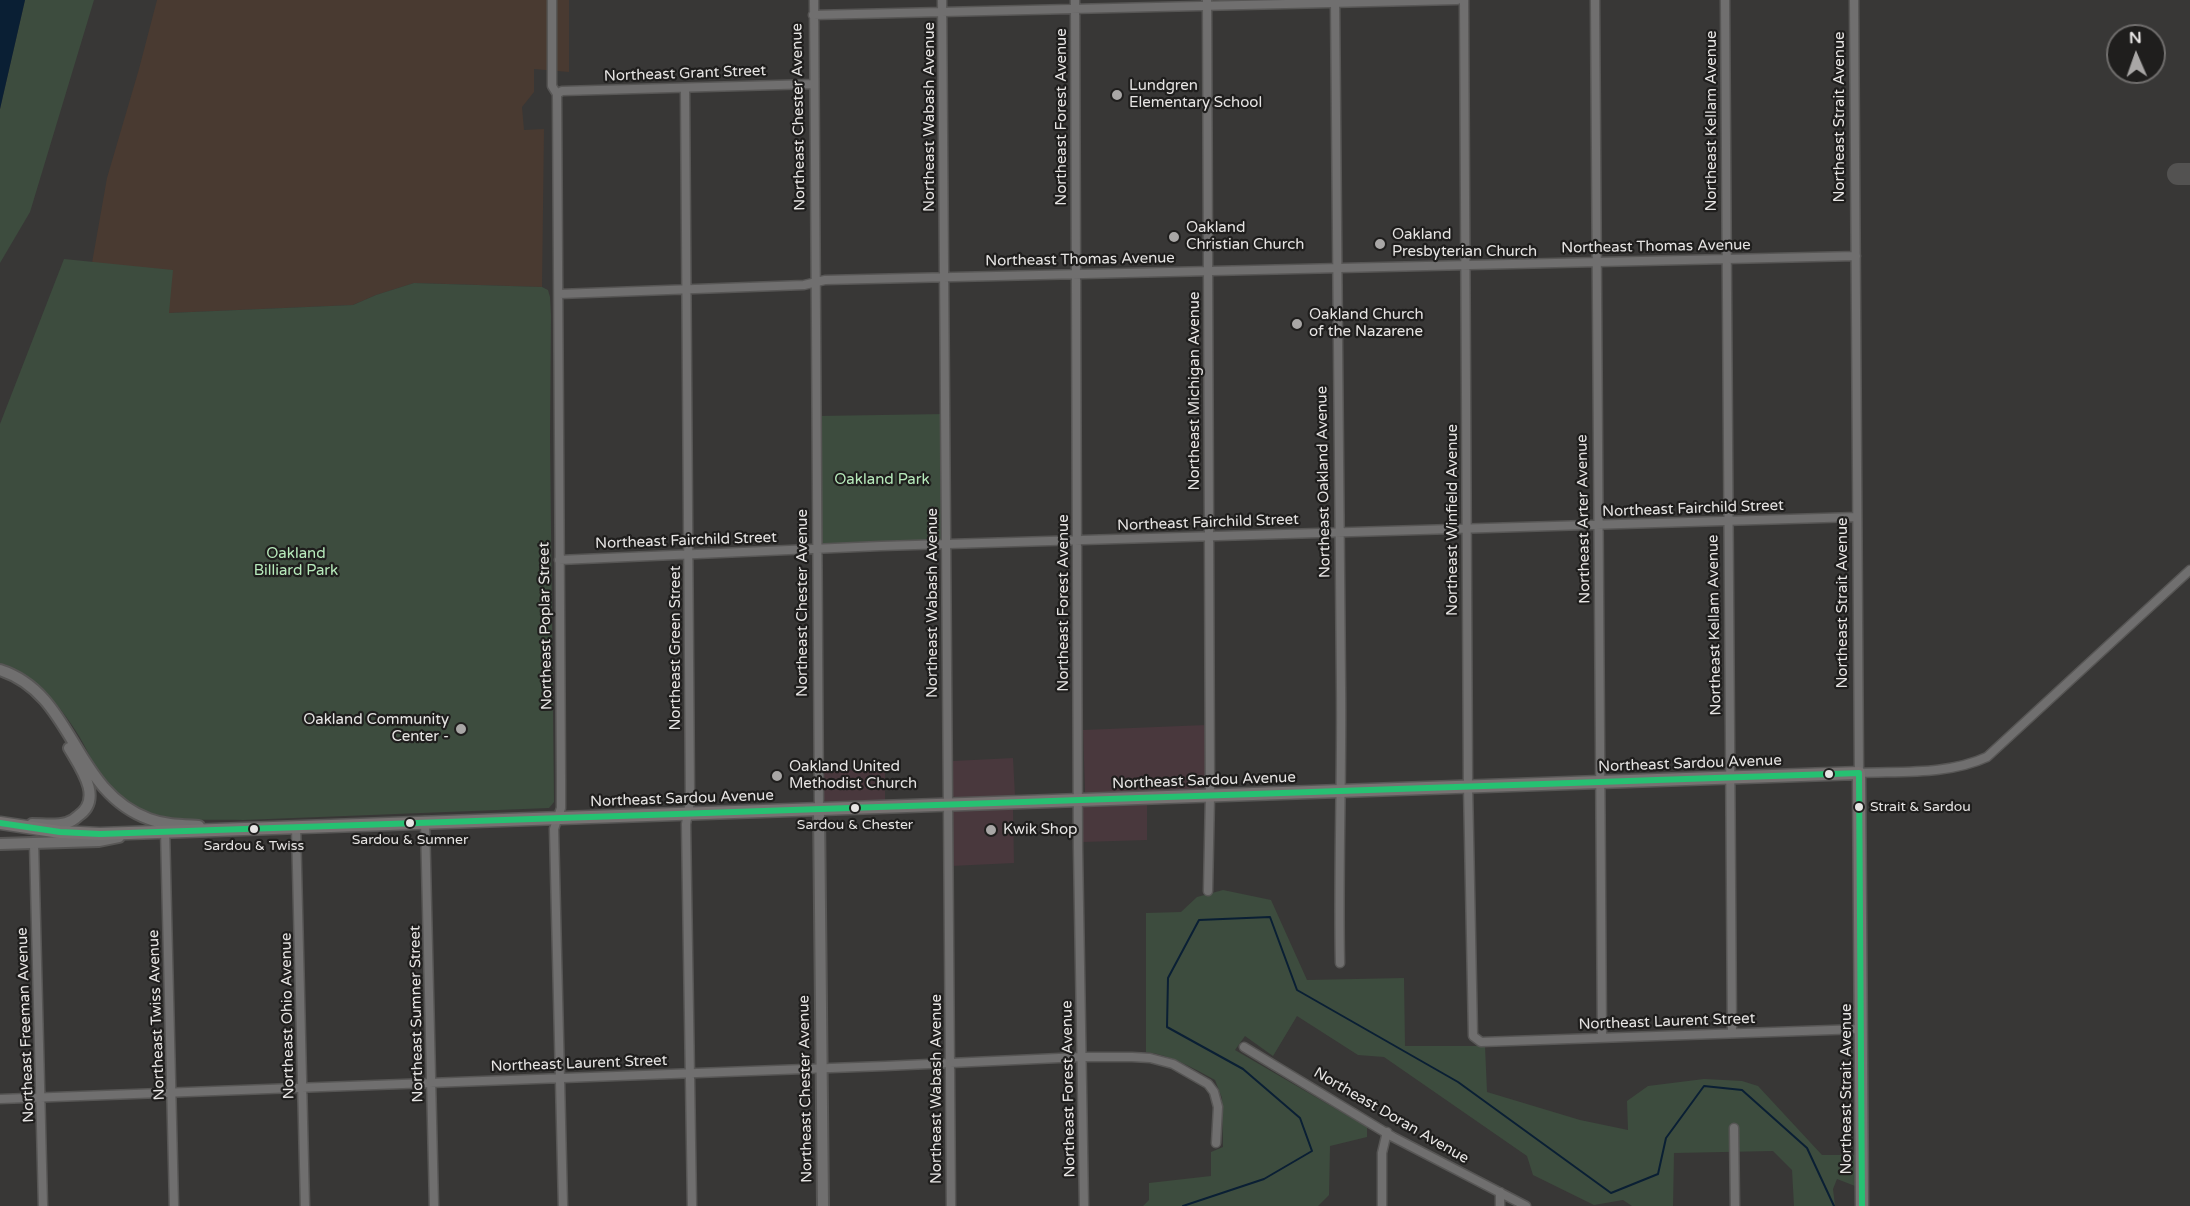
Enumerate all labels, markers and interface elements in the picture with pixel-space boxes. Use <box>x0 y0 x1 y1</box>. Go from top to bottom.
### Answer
street label: Northeast Wabash Avenue <box>921 22 939 212</box>
street label: Northeast Chester Avenue <box>788 23 810 211</box>
north arrow <box>2106 24 2166 84</box>
street label: Northeast Forest Avenue <box>1053 28 1071 206</box>
text: N <box>2129 28 2142 48</box>
street label: Northeast Kellam Avenue <box>1703 30 1721 212</box>
street label: Northeast Strait Avenue <box>1831 31 1849 203</box>
street label: Northeast Grant Street <box>604 62 766 86</box>
place label: Lundgren Elementary School <box>1129 77 1262 112</box>
marker: Lundgren Elementary School <box>1110 88 1124 102</box>
place label: Oakland Christian Church <box>1186 219 1304 254</box>
place label: Oakland Presbyterian Church <box>1392 226 1537 261</box>
marker: Oakland Christian Church <box>1167 230 1181 244</box>
street label: Northeast Thomas Avenue <box>1561 236 1751 258</box>
marker: Oakland Presbyterian Church <box>1373 237 1387 251</box>
street label: Northeast Thomas Avenue <box>985 249 1175 271</box>
street label: Northeast Michigan Avenue <box>1186 292 1204 490</box>
place label: Oakland Church of the Nazarene <box>1309 306 1424 341</box>
marker: Oakland Church of the Nazarene <box>1290 317 1304 331</box>
street label: Northeast Oakland Avenue <box>1313 386 1335 578</box>
street label: Northeast Winfield Avenue <box>1444 424 1462 616</box>
street label: Northeast Arter Avenue <box>1574 434 1594 604</box>
park label: Oakland Park <box>834 471 930 489</box>
street label: Northeast Fairchild Street <box>1602 497 1784 521</box>
street label: Northeast Wabash Avenue <box>924 508 942 698</box>
street label: Northeast Chester Avenue <box>794 509 812 697</box>
street label: Northeast Fairchild Street <box>1117 511 1299 535</box>
street label: Northeast Forest Avenue <box>1055 514 1073 692</box>
street label: Northeast Strait Avenue <box>1834 517 1852 689</box>
street label: Northeast Fairchild Street <box>595 529 777 553</box>
street label: Northeast Kellam Avenue <box>1704 534 1726 716</box>
street label: Northeast Poplar Street <box>536 542 556 710</box>
park label: Oakland Billiard Park <box>254 545 338 580</box>
street label: Northeast Green Street <box>667 565 685 731</box>
place label: Oakland Community Center - <box>303 711 449 746</box>
marker: Oakland Community Center - <box>454 722 468 736</box>
street label: Northeast Sardou Avenue <box>1598 752 1782 776</box>
place label: Oakland United Methodist Church <box>789 758 917 793</box>
unlabelled marker <box>1823 768 1835 780</box>
marker: Oakland United Methodist Church <box>770 769 784 783</box>
street label: Northeast Sardou Avenue <box>1112 769 1296 793</box>
street label: Northeast Sardou Avenue <box>590 787 774 811</box>
place label: Strait & Sardou <box>1870 799 1971 815</box>
marker: Strait & Sardou <box>1853 801 1865 813</box>
marker: Sardou & Chester <box>849 802 861 814</box>
marker: Sardou & Sumner <box>404 817 416 829</box>
place label: Sardou & Chester <box>797 817 913 833</box>
place label: Kwik Shop <box>1003 821 1078 839</box>
marker: Sardou & Twiss <box>248 823 260 835</box>
marker: Kwik Shop <box>984 823 998 837</box>
place label: Sardou & Sumner <box>352 832 468 848</box>
place label: Sardou & Twiss <box>204 838 304 854</box>
street label: Northeast Sumner Street <box>406 925 428 1103</box>
street label: Northeast Freeman Avenue <box>14 927 38 1123</box>
street label: Northeast Twiss Avenue <box>145 929 169 1101</box>
street label: Northeast Ohio Avenue <box>278 932 298 1100</box>
street label: Northeast Wabash Avenue <box>928 994 946 1184</box>
street label: Northeast Chester Avenue <box>795 995 817 1183</box>
street label: Northeast Forest Avenue <box>1058 1000 1080 1178</box>
street label: Northeast Strait Avenue <box>1838 1003 1856 1175</box>
street label: Northeast Laurent Street <box>1578 1010 1756 1034</box>
street label: Northeast Laurent Street <box>490 1052 668 1076</box>
street label: Northeast Doran Avenue <box>1310 1064 1472 1168</box>

